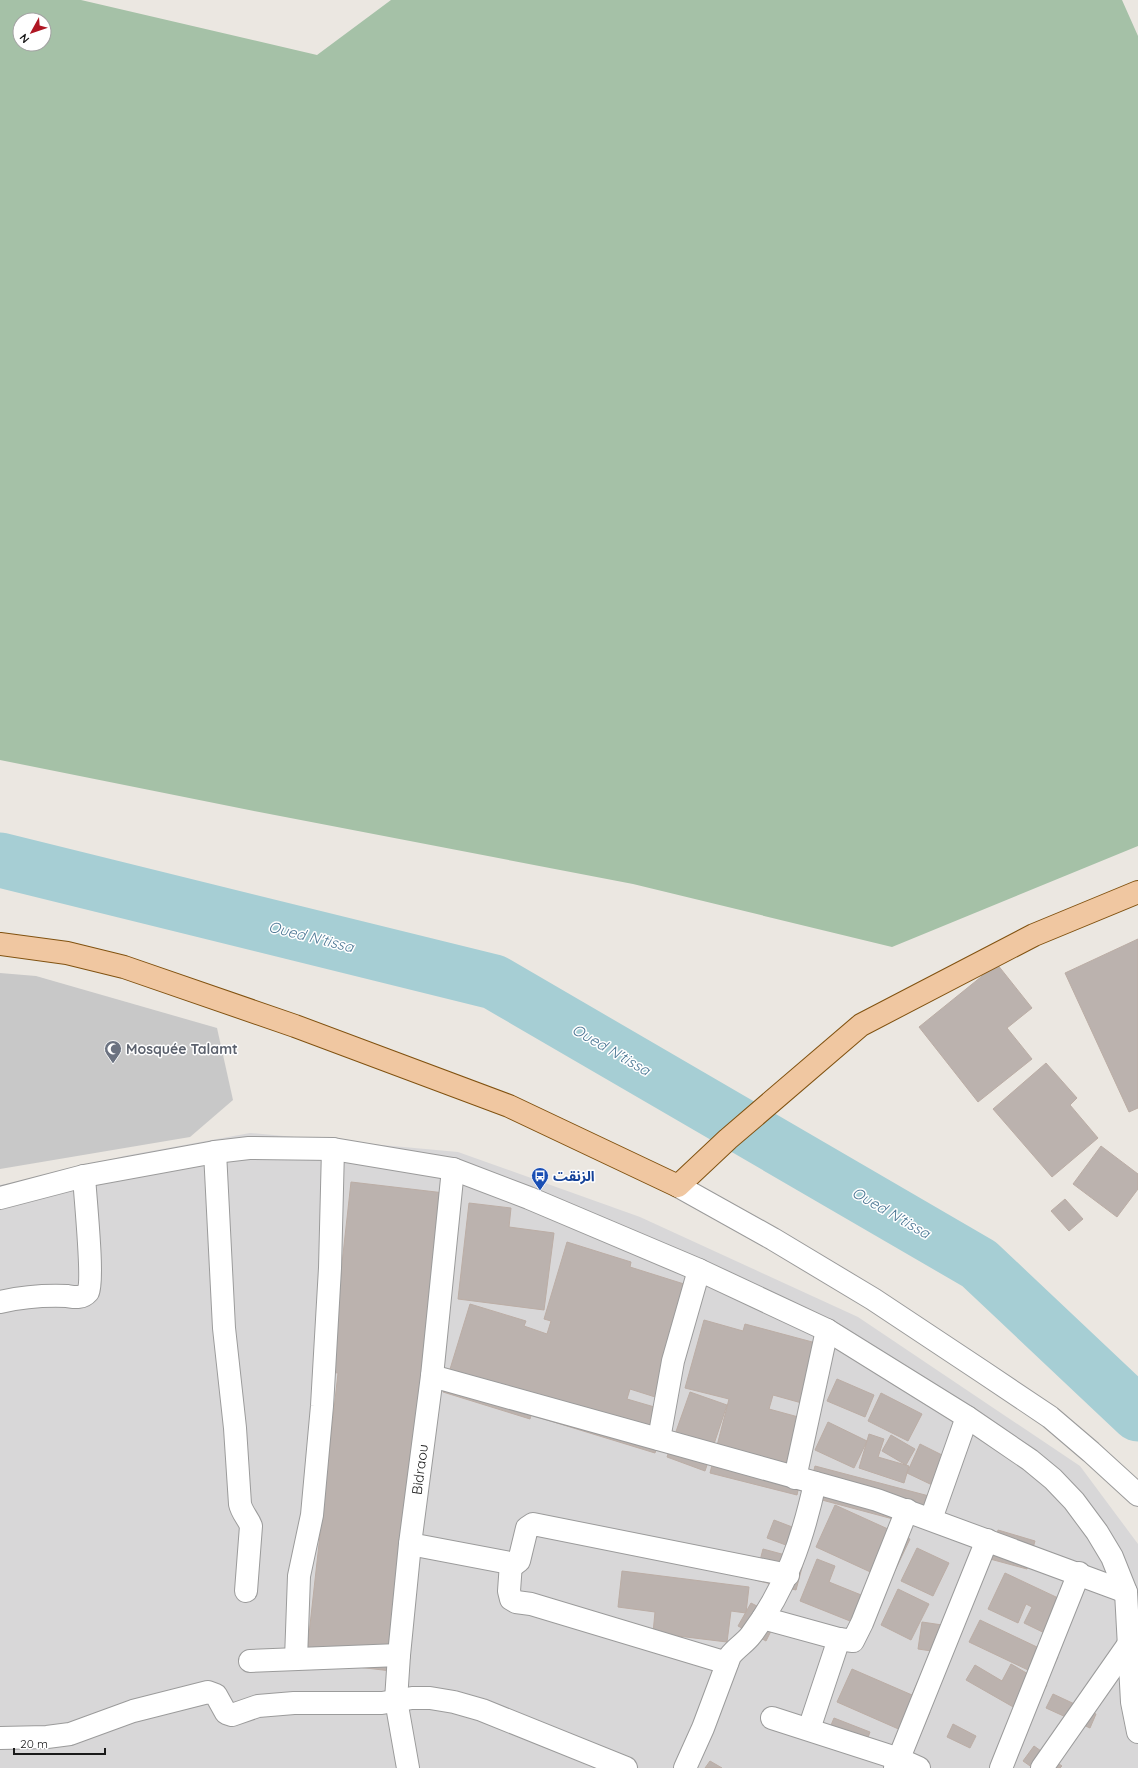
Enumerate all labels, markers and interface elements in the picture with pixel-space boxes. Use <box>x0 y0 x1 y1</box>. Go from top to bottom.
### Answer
north arrow <box>12 12 52 52</box>
text: N <box>16 31 32 46</box>
water label: Oued N'tissa <box>267 917 357 956</box>
water label: Oued N'tissa <box>569 1020 654 1080</box>
mosque icon: Mosquée Talamt <box>103 1039 123 1064</box>
place label: Mosquée Talamt <box>126 1040 238 1058</box>
bus stop icon: الزنقت <box>530 1166 550 1191</box>
place label: الزنقت <box>553 1167 595 1185</box>
water label: Oued N'tissa <box>849 1183 934 1243</box>
street label: Bidraou <box>408 1443 432 1496</box>
scale bar <box>14 1730 105 1756</box>
text: 20 m <box>20 1736 48 1751</box>

